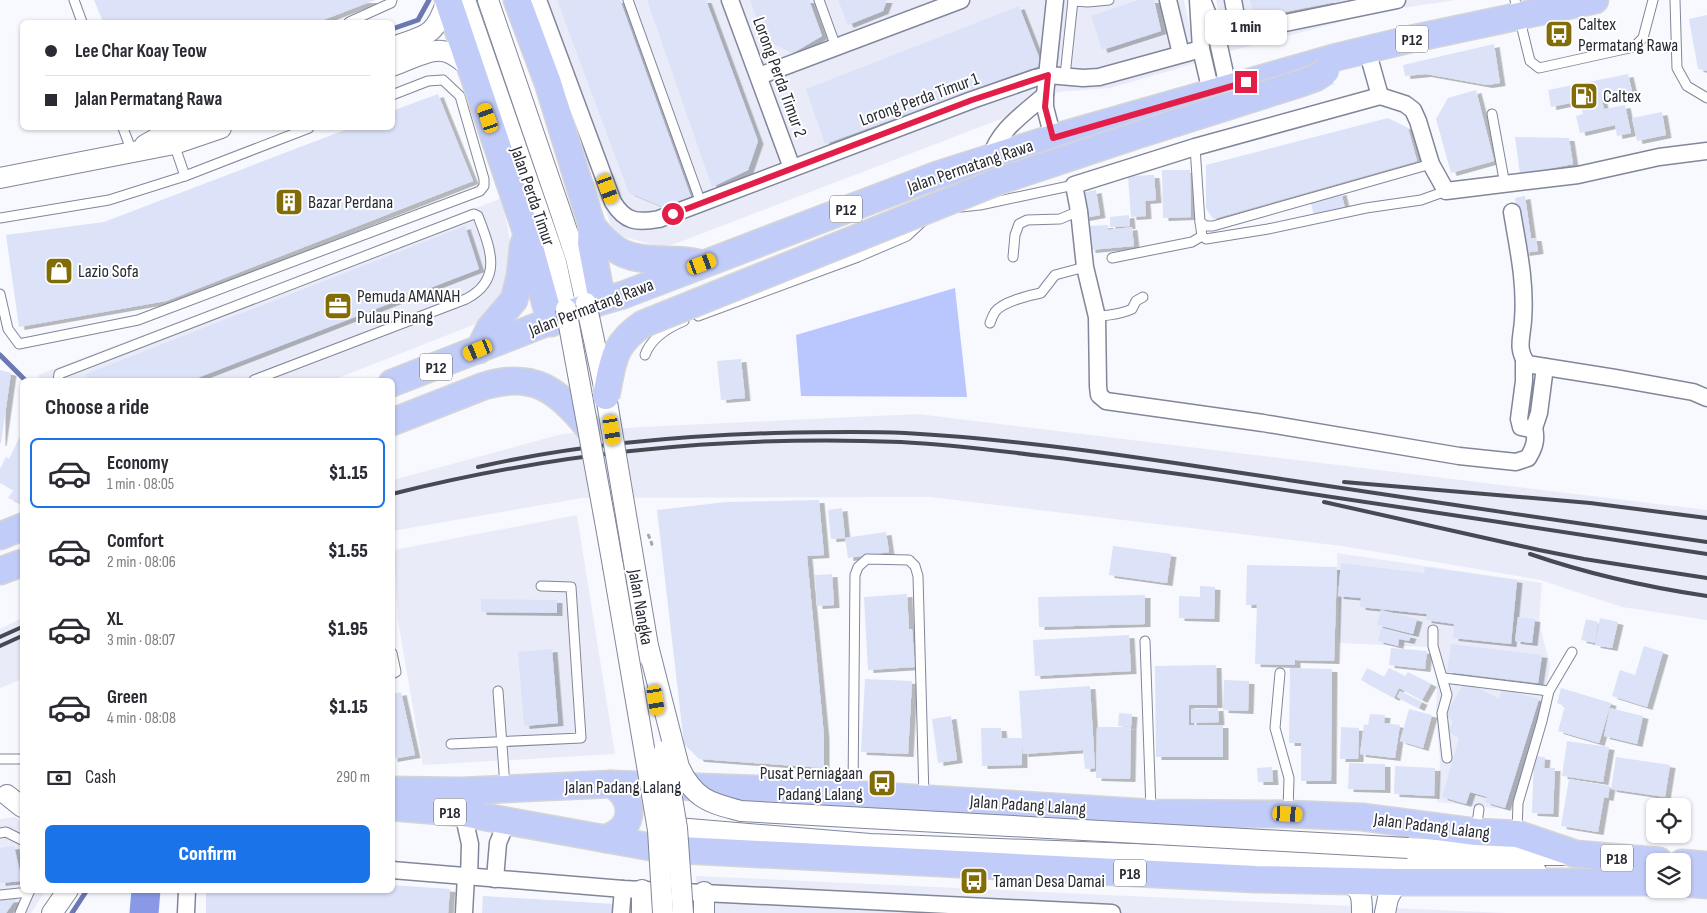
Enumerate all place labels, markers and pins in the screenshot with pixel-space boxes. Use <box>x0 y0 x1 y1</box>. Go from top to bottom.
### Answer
place label: Caltex Permatang Rawa <box>1578 14 1678 56</box>
bus stop icon: Caltex Permatang Rawa <box>1544 19 1574 49</box>
fuel station icon: Caltex <box>1569 81 1599 111</box>
place label: Caltex <box>1603 86 1641 107</box>
building icon: Bazar Perdana <box>274 187 304 217</box>
place label: Bazar Perdana <box>308 192 393 213</box>
shop icon: Lazio Sofa <box>44 256 74 286</box>
place label: Lazio Sofa <box>78 261 139 282</box>
place label: Pemuda AMANAH Pulau Pinang <box>357 286 460 328</box>
office icon: Pemuda AMANAH Pulau Pinang <box>323 291 353 321</box>
place label: Pusat Perniagaan Padang Lalang <box>760 763 863 805</box>
bus stop icon: Pusat Perniagaan Padang Lalang <box>867 768 897 798</box>
bus stop icon: Taman Desa Damai <box>959 866 989 896</box>
place label: Taman Desa Damai <box>993 871 1105 892</box>

